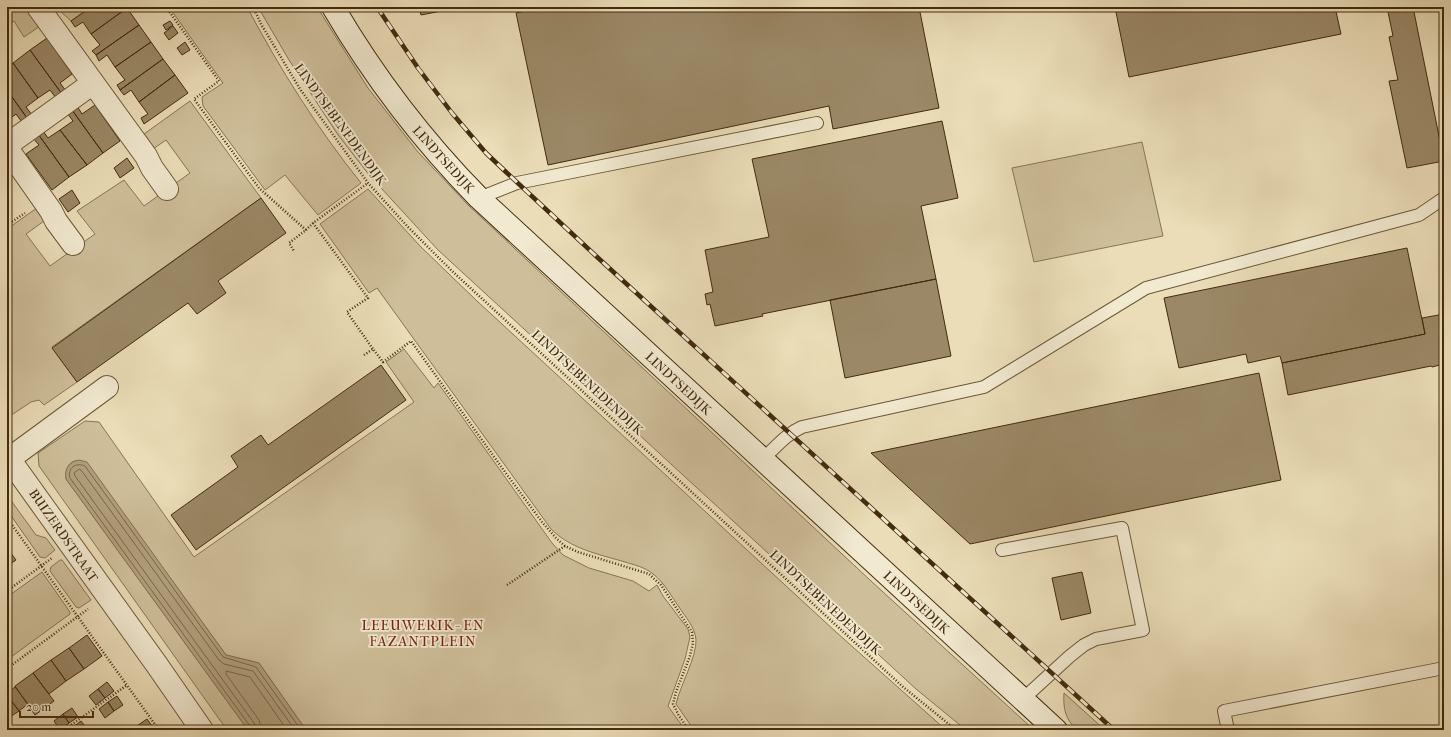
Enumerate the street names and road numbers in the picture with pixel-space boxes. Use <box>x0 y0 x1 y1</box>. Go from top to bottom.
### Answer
street label: LINDTSEBENEDENDIJK <box>291 60 390 189</box>
street label: LINDTSEDIJK <box>410 123 478 196</box>
street label: LINDTSEBENEDENDIJK <box>529 327 647 438</box>
street label: LINDTSEDIJK <box>642 349 715 418</box>
street label: BUIZERDSTRAAT <box>26 486 101 585</box>
street label: LINDTSEBENEDENDIJK <box>767 547 885 658</box>
street label: LINDTSEDIJK <box>880 568 953 637</box>

